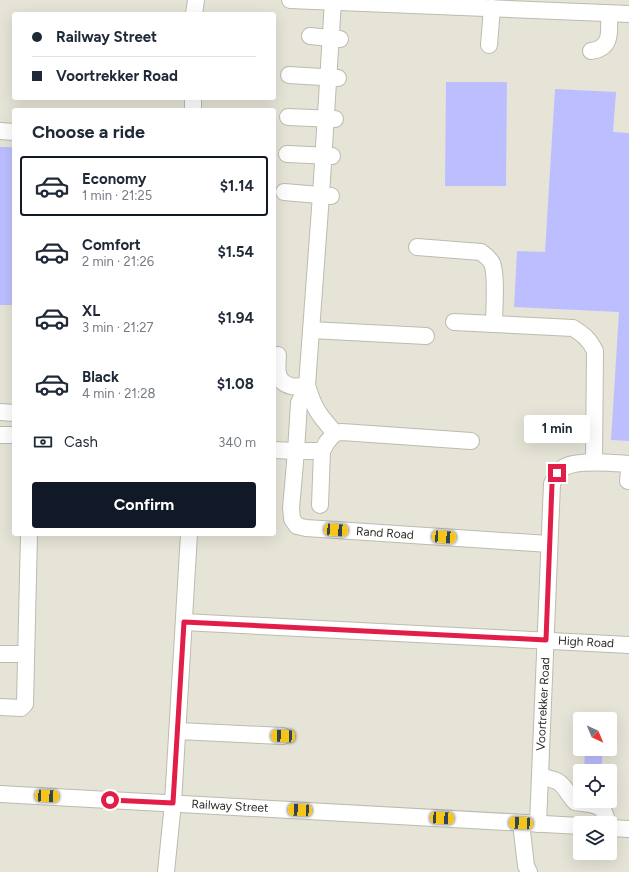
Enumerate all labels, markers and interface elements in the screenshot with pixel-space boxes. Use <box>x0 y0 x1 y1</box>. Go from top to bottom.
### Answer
text: Railway Street <box>56 28 157 46</box>
text: Voortrekker Road <box>56 67 178 85</box>
text: Choose a ride <box>32 121 145 143</box>
icon: car <box>34 168 70 204</box>
text: Economy <box>82 170 147 188</box>
text: $1.14 <box>220 177 254 195</box>
text: 1 min · 21:25 <box>82 188 152 203</box>
icon: car <box>34 234 70 270</box>
text: Comfort <box>82 236 141 254</box>
text: $1.54 <box>217 243 254 261</box>
text: 2 min · 21:26 <box>82 254 154 269</box>
icon: car <box>34 300 70 336</box>
text: XL <box>82 302 100 320</box>
text: $1.94 <box>217 309 254 327</box>
text: 3 min · 21:27 <box>82 320 154 335</box>
icon: car <box>34 366 70 402</box>
text: Black <box>82 368 119 386</box>
text: $1.08 <box>217 375 254 393</box>
text: 4 min · 21:28 <box>82 386 156 401</box>
callout: 1 min <box>524 415 590 443</box>
text: 1 min <box>542 421 572 436</box>
icon: cash <box>32 431 54 453</box>
text: Cash <box>64 433 98 451</box>
text: 340 m <box>218 435 256 450</box>
route end <box>548 464 566 482</box>
button: Confirm <box>32 482 256 528</box>
car <box>324 523 348 537</box>
street label: Rand Road <box>356 524 414 542</box>
car <box>432 530 456 544</box>
street label: High Road <box>558 634 614 650</box>
street label: Voortrekker Road <box>534 657 552 751</box>
north arrow <box>573 712 617 756</box>
map controls <box>573 712 617 860</box>
car <box>271 730 295 742</box>
button: locate <box>573 764 617 808</box>
car <box>35 789 59 803</box>
route start <box>101 791 119 809</box>
street label: Railway Street <box>191 797 269 815</box>
car <box>288 803 312 817</box>
car <box>430 811 454 825</box>
car <box>509 816 533 830</box>
button: layers <box>573 816 617 860</box>

